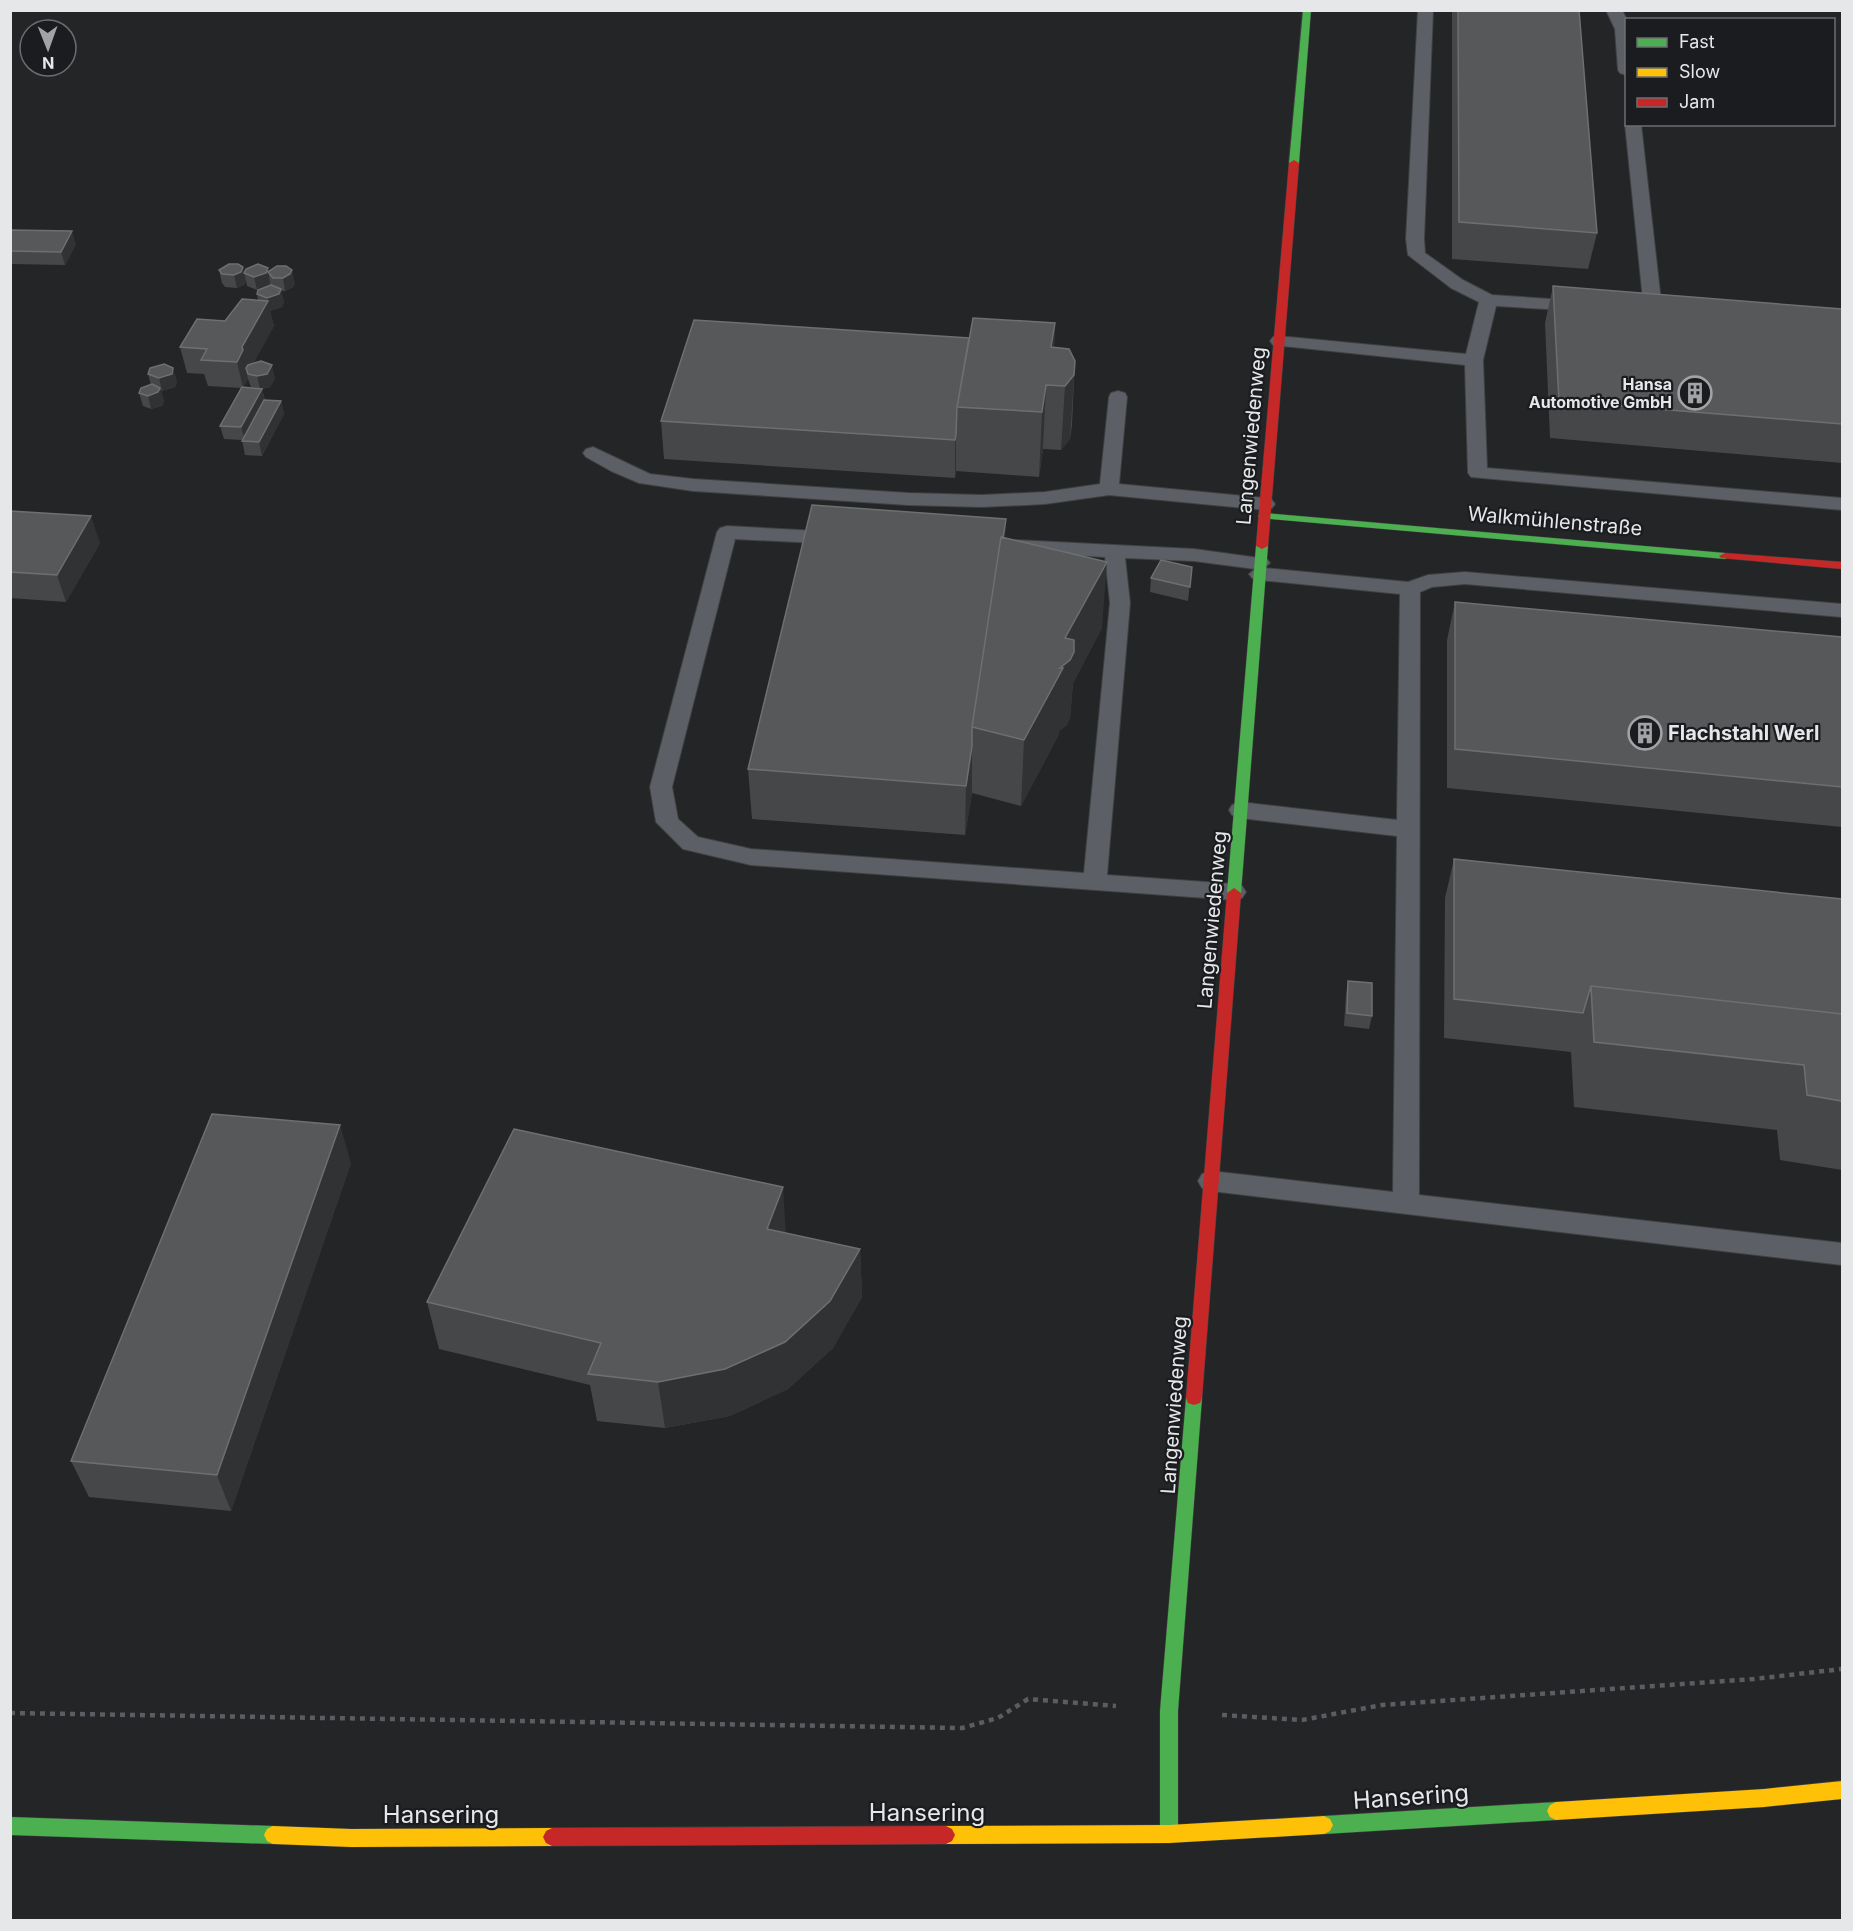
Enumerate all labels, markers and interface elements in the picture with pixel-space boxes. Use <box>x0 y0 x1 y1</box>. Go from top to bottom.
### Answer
north arrow <box>18 18 78 78</box>
legend <box>1625 18 1835 126</box>
text: Fast <box>1679 31 1715 52</box>
text: N <box>42 53 55 73</box>
text: Slow <box>1679 61 1720 82</box>
text: Jam <box>1679 91 1715 112</box>
street label: Langenwiedenweg <box>1231 346 1271 526</box>
place label: Hansa Automotive GmbH <box>1529 374 1672 412</box>
building icon: Hansa Automotive GmbH <box>1677 375 1713 411</box>
street label: Walkmühlenstraße <box>1467 501 1643 541</box>
building icon: Flachstahl Werl <box>1627 715 1663 751</box>
place label: Flachstahl Werl <box>1668 721 1819 745</box>
street label: Langenwiedenweg <box>1192 830 1232 1010</box>
street label: Langenwiedenweg <box>1156 1315 1192 1495</box>
street label: Hansering <box>1352 1778 1470 1815</box>
street label: Hansering <box>869 1798 985 1827</box>
street label: Hansering <box>383 1800 499 1829</box>

